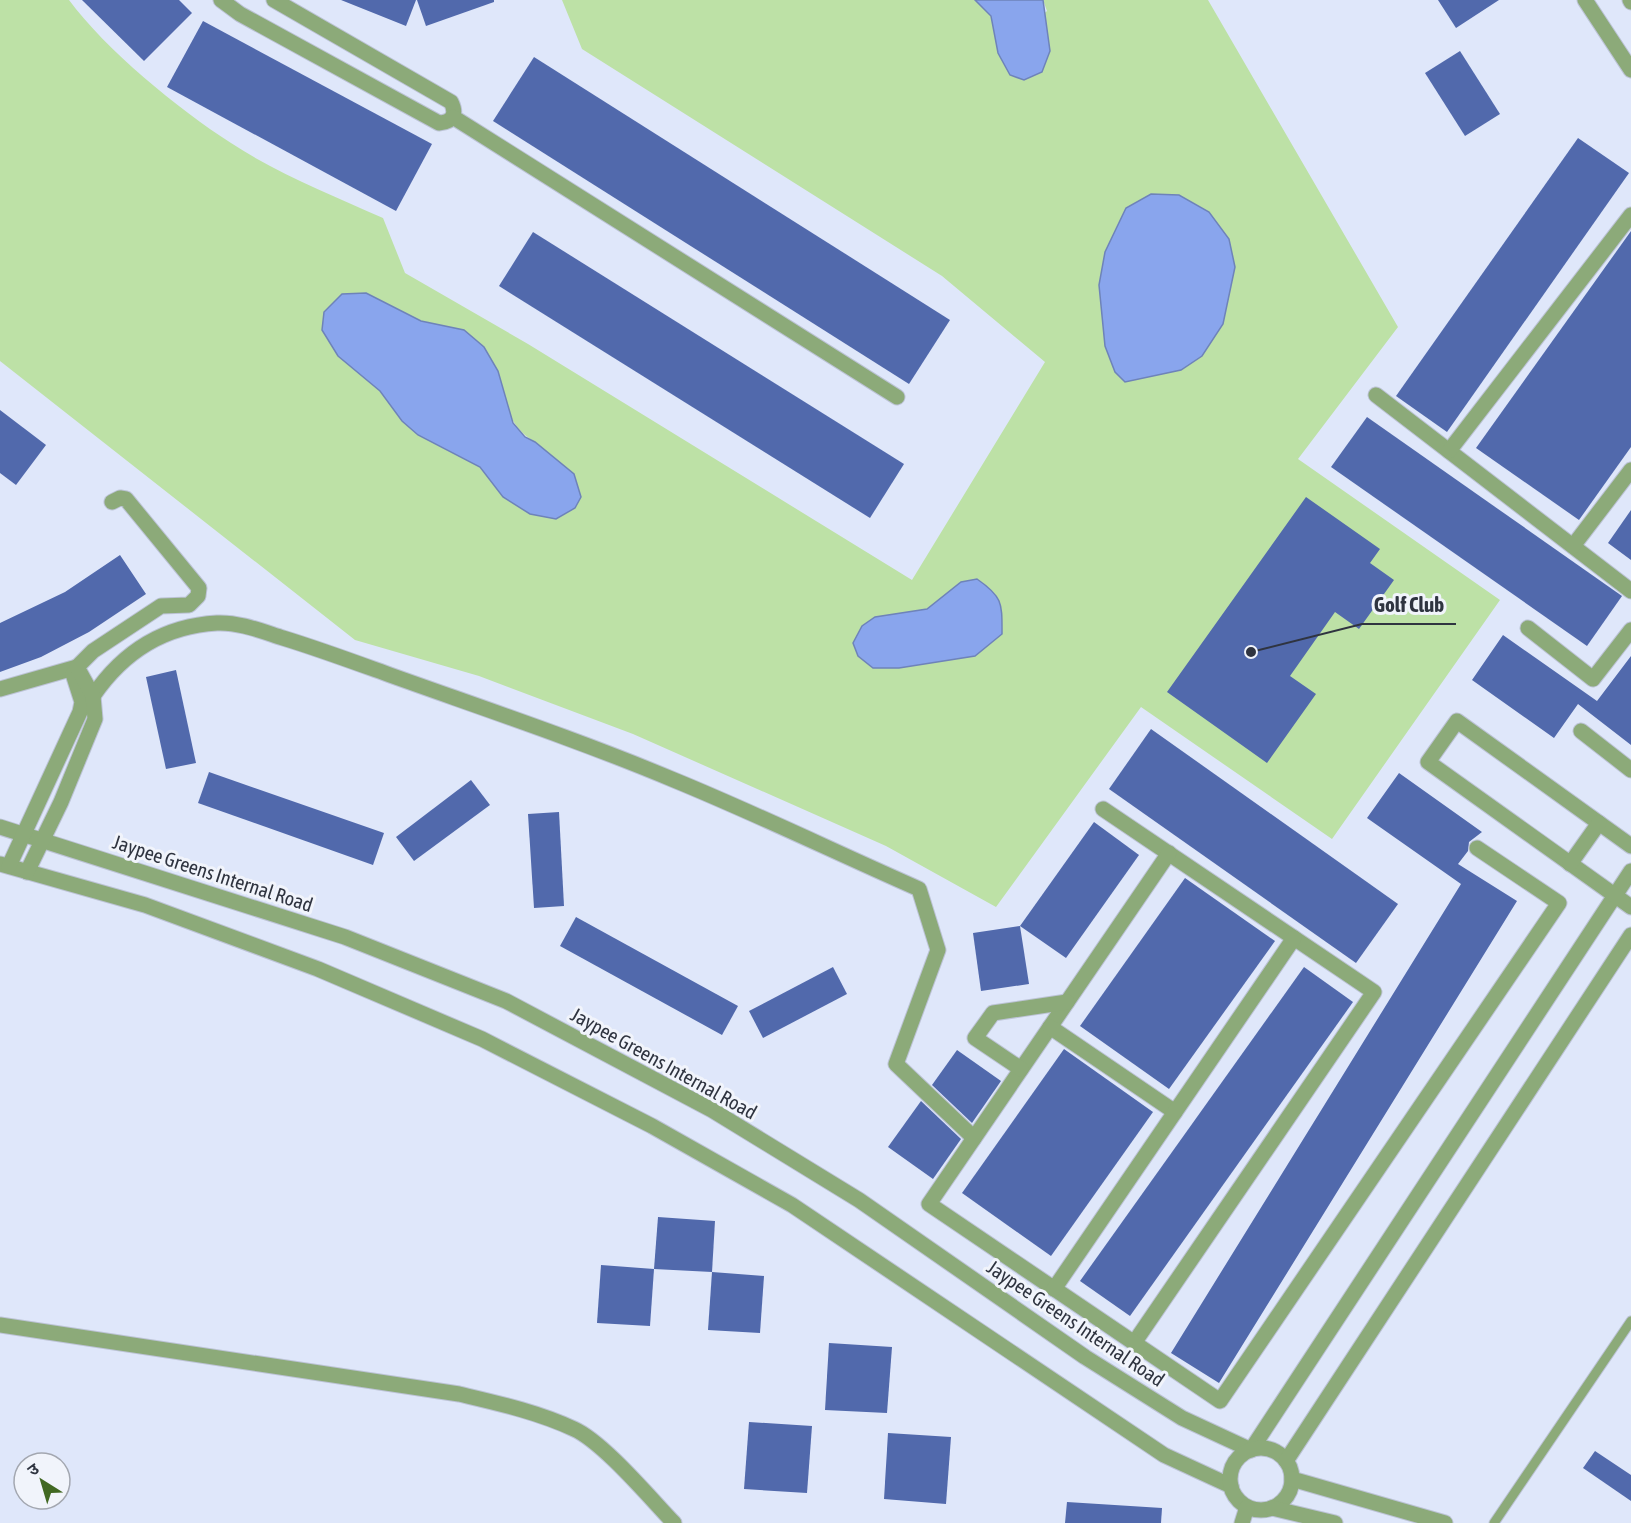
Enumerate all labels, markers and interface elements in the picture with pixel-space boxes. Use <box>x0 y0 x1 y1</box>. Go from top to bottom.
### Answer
callout: Golf Club <box>1362 585 1456 624</box>
text: Golf Club <box>1374 592 1444 616</box>
street label: Jaypee Greens Internal Road <box>110 830 316 916</box>
street label: Jaypee Greens Internal Road <box>567 1002 761 1124</box>
street label: Jaypee Greens Internal Road <box>983 1255 1169 1391</box>
north arrow <box>12 1451 72 1511</box>
text: उ <box>24 1459 43 1479</box>

